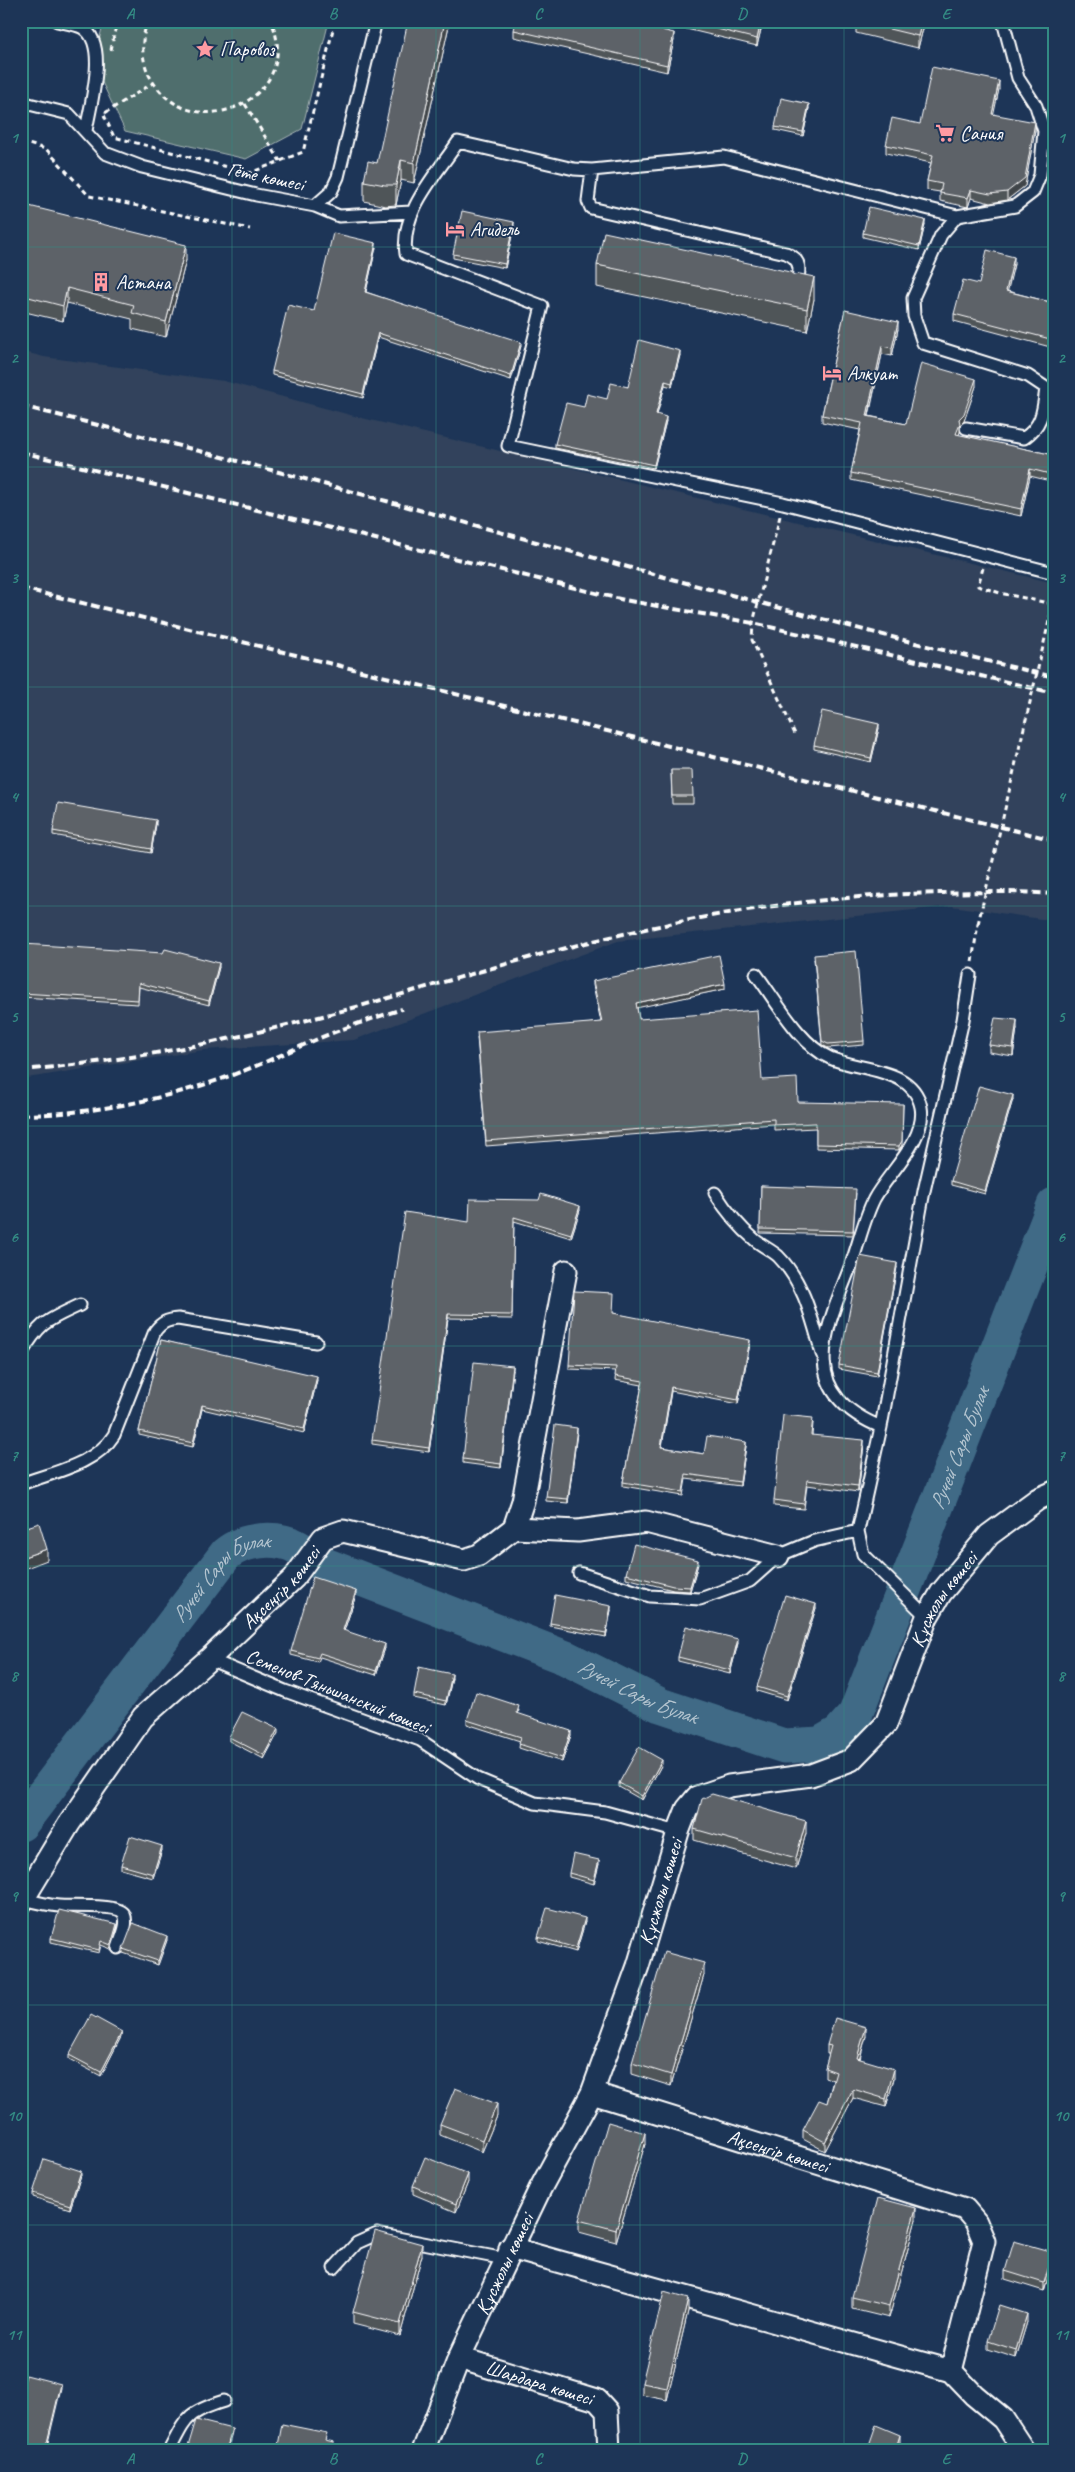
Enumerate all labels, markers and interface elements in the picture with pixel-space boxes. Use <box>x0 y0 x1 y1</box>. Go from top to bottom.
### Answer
text: A <box>126 4 136 24</box>
text: B <box>329 4 339 24</box>
text: C <box>534 4 544 24</box>
text: D <box>737 4 748 24</box>
text: E <box>942 4 953 24</box>
place label: Паровоз <box>220 37 275 62</box>
place icon: Паровоз <box>194 38 216 60</box>
place label: Сания <box>960 121 1004 146</box>
supermarket icon: Сания <box>934 122 956 144</box>
text: 1 <box>10 128 19 148</box>
text: 1 <box>1057 128 1066 148</box>
street label: Гёте көшесі <box>225 156 309 197</box>
place label: Агидель <box>470 217 520 242</box>
hotel icon: Агидель <box>444 218 466 240</box>
place label: Астана <box>116 270 172 295</box>
building icon: Астана <box>90 271 112 293</box>
text: 2 <box>10 348 19 368</box>
text: 2 <box>1057 348 1066 368</box>
place label: Алкуат <box>847 361 898 386</box>
hotel icon: Алкуат <box>821 362 843 384</box>
text: 3 <box>10 568 19 588</box>
text: 3 <box>1057 568 1066 588</box>
text: 4 <box>10 787 19 807</box>
text: 4 <box>1057 787 1066 807</box>
text: 5 <box>11 1007 20 1027</box>
text: 5 <box>1058 1007 1067 1027</box>
text: 6 <box>10 1227 19 1247</box>
text: 6 <box>1057 1227 1066 1247</box>
water label: Ручей Сары Булак <box>924 1380 996 1513</box>
text: 7 <box>10 1446 19 1466</box>
text: 7 <box>1057 1446 1066 1466</box>
water label: Ручей Сары Булак <box>166 1527 273 1628</box>
street label: Ақсеңгір көшесі <box>236 1540 327 1634</box>
street label: Құсжолы көшесі <box>905 1545 984 1651</box>
street label: Семенов-Тяньшанский көшесі <box>242 1643 435 1741</box>
water label: Ручей Сары Булак <box>573 1653 704 1731</box>
text: 8 <box>10 1666 19 1686</box>
text: 8 <box>1057 1666 1066 1686</box>
street label: Құсжолы көшесі <box>633 1834 689 1948</box>
text: 9 <box>10 1886 19 1906</box>
text: 9 <box>1057 1886 1066 1906</box>
text: 10 <box>7 2106 23 2126</box>
text: 10 <box>1054 2106 1070 2126</box>
street label: Ақсеңгір көшесі <box>724 2124 834 2180</box>
street label: Құсжолы көшесі <box>470 2207 540 2319</box>
text: 11 <box>7 2325 23 2345</box>
text: 11 <box>1054 2325 1070 2345</box>
street label: Шардара көшесі <box>482 2355 598 2412</box>
text: A <box>126 2449 136 2469</box>
text: B <box>329 2449 339 2469</box>
text: C <box>534 2449 544 2469</box>
text: D <box>737 2449 748 2469</box>
text: E <box>942 2449 953 2469</box>

